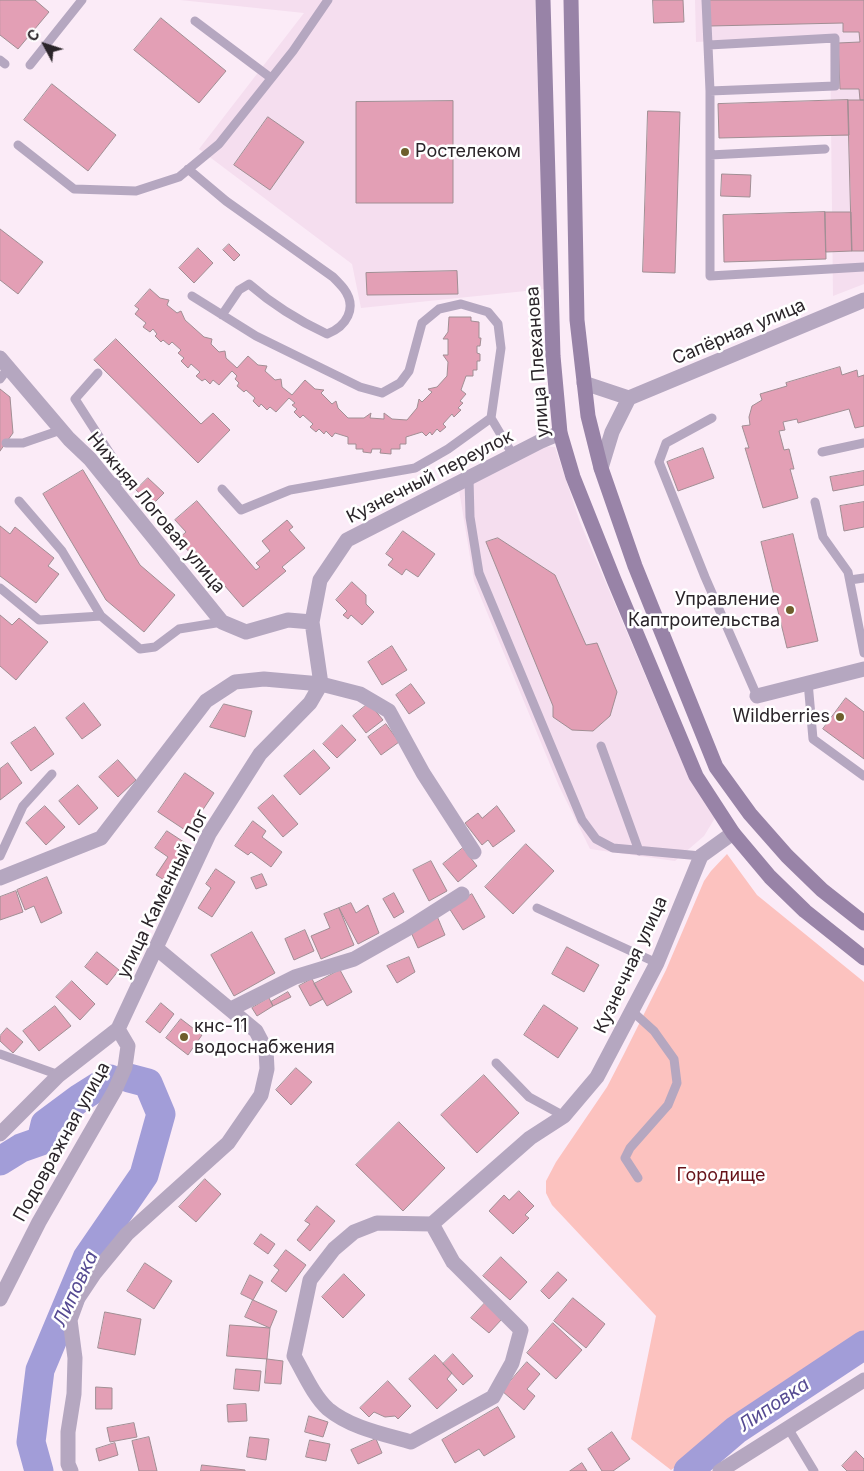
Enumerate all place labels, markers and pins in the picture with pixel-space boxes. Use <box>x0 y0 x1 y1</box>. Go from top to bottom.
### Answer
place label: Ростелеком <box>415 141 521 163</box>
marker: Ростелеком <box>399 146 411 158</box>
place label: Управление Каптроительства <box>628 589 780 632</box>
marker: Управление Каптроительства <box>784 604 796 616</box>
place label: Wildberries <box>733 706 830 728</box>
marker: Wildberries <box>834 711 846 723</box>
place label: кнс-11 водоснабжения <box>194 1016 335 1058</box>
marker: кнс-11 водоснабжения <box>178 1031 190 1043</box>

